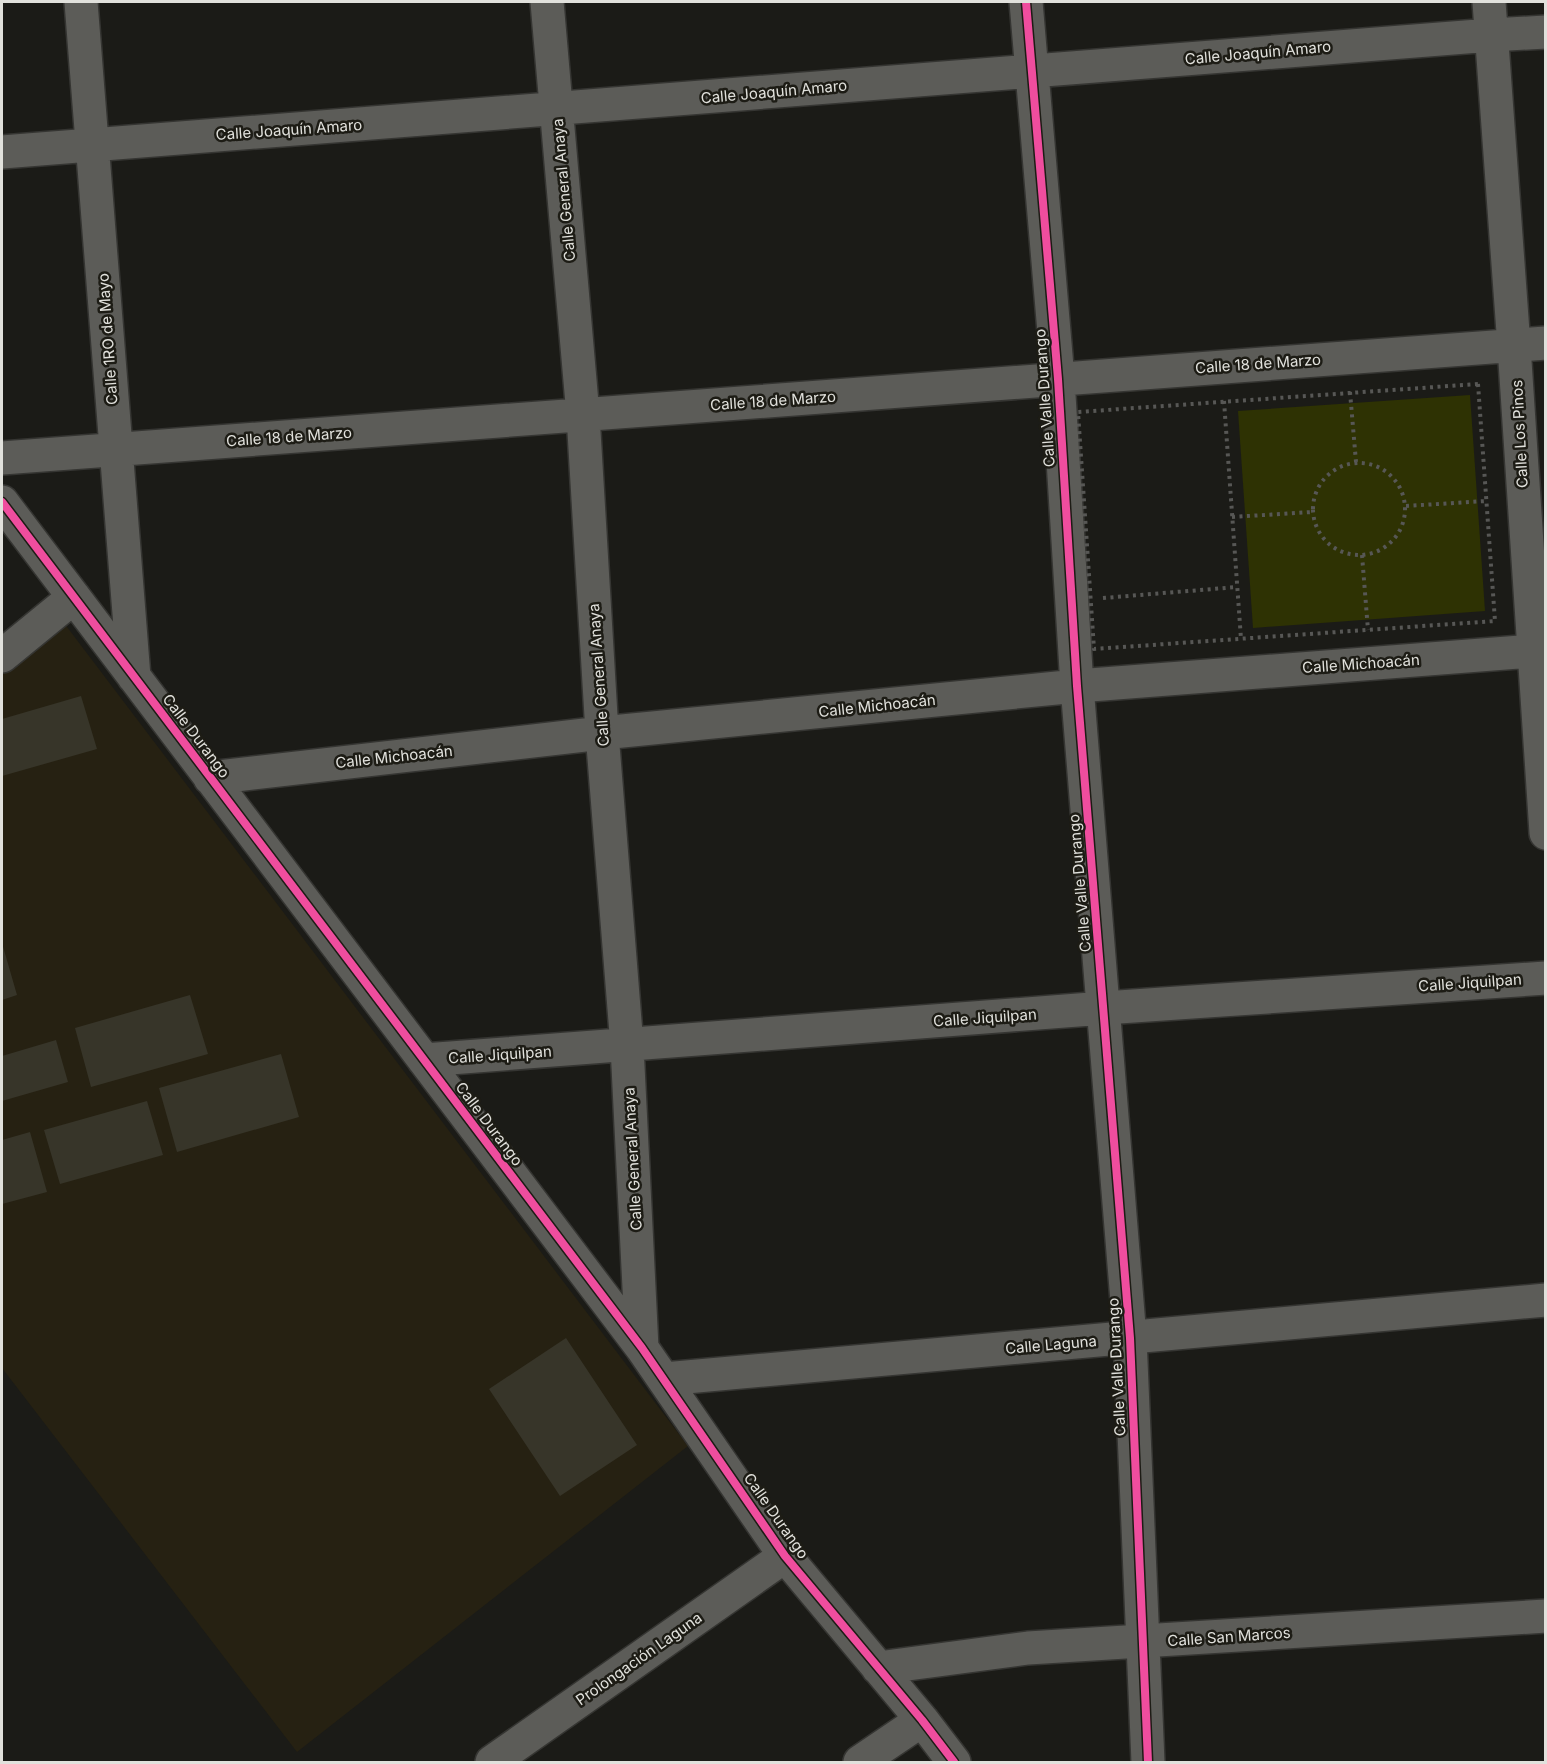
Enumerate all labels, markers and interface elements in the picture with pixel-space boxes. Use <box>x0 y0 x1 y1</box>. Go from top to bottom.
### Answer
street label: Calle Joaquín Amaro <box>1184 37 1332 68</box>
street label: Calle Joaquín Amaro <box>700 76 848 107</box>
street label: Calle Joaquín Amaro <box>215 115 363 144</box>
street label: Calle General Anaya <box>548 118 579 262</box>
street label: Calle 1RO de Mayo <box>93 272 122 406</box>
street label: Calle Valle Durango <box>1030 328 1059 468</box>
street label: Calle 18 de Marzo <box>1194 350 1321 377</box>
street label: Calle Los Pinos <box>1507 379 1532 489</box>
street label: Calle 18 de Marzo <box>709 387 836 414</box>
street label: Calle 18 de Marzo <box>225 423 352 450</box>
street label: Calle General Anaya <box>584 603 613 747</box>
street label: Calle Michoacán <box>1302 650 1420 677</box>
street label: Calle Durango <box>159 690 234 782</box>
street label: Calle Michoacán <box>817 690 937 721</box>
street label: Calle Michoacán <box>334 741 454 772</box>
street label: Calle Valle Durango <box>1064 813 1095 953</box>
street label: Calle Jiquilpan <box>1418 969 1522 996</box>
street label: Calle Jiquilpan <box>933 1004 1037 1031</box>
street label: Calle Jiquilpan <box>448 1041 552 1068</box>
street label: Calle Durango <box>452 1078 527 1170</box>
street label: Calle General Anaya <box>619 1087 646 1231</box>
street label: Calle Valle Durango <box>1103 1297 1130 1437</box>
street label: Calle Laguna <box>1004 1331 1098 1358</box>
street label: Calle Durango <box>740 1469 813 1562</box>
street label: Prolongación Laguna <box>572 1608 705 1709</box>
street label: Calle San Marcos <box>1167 1623 1291 1650</box>

